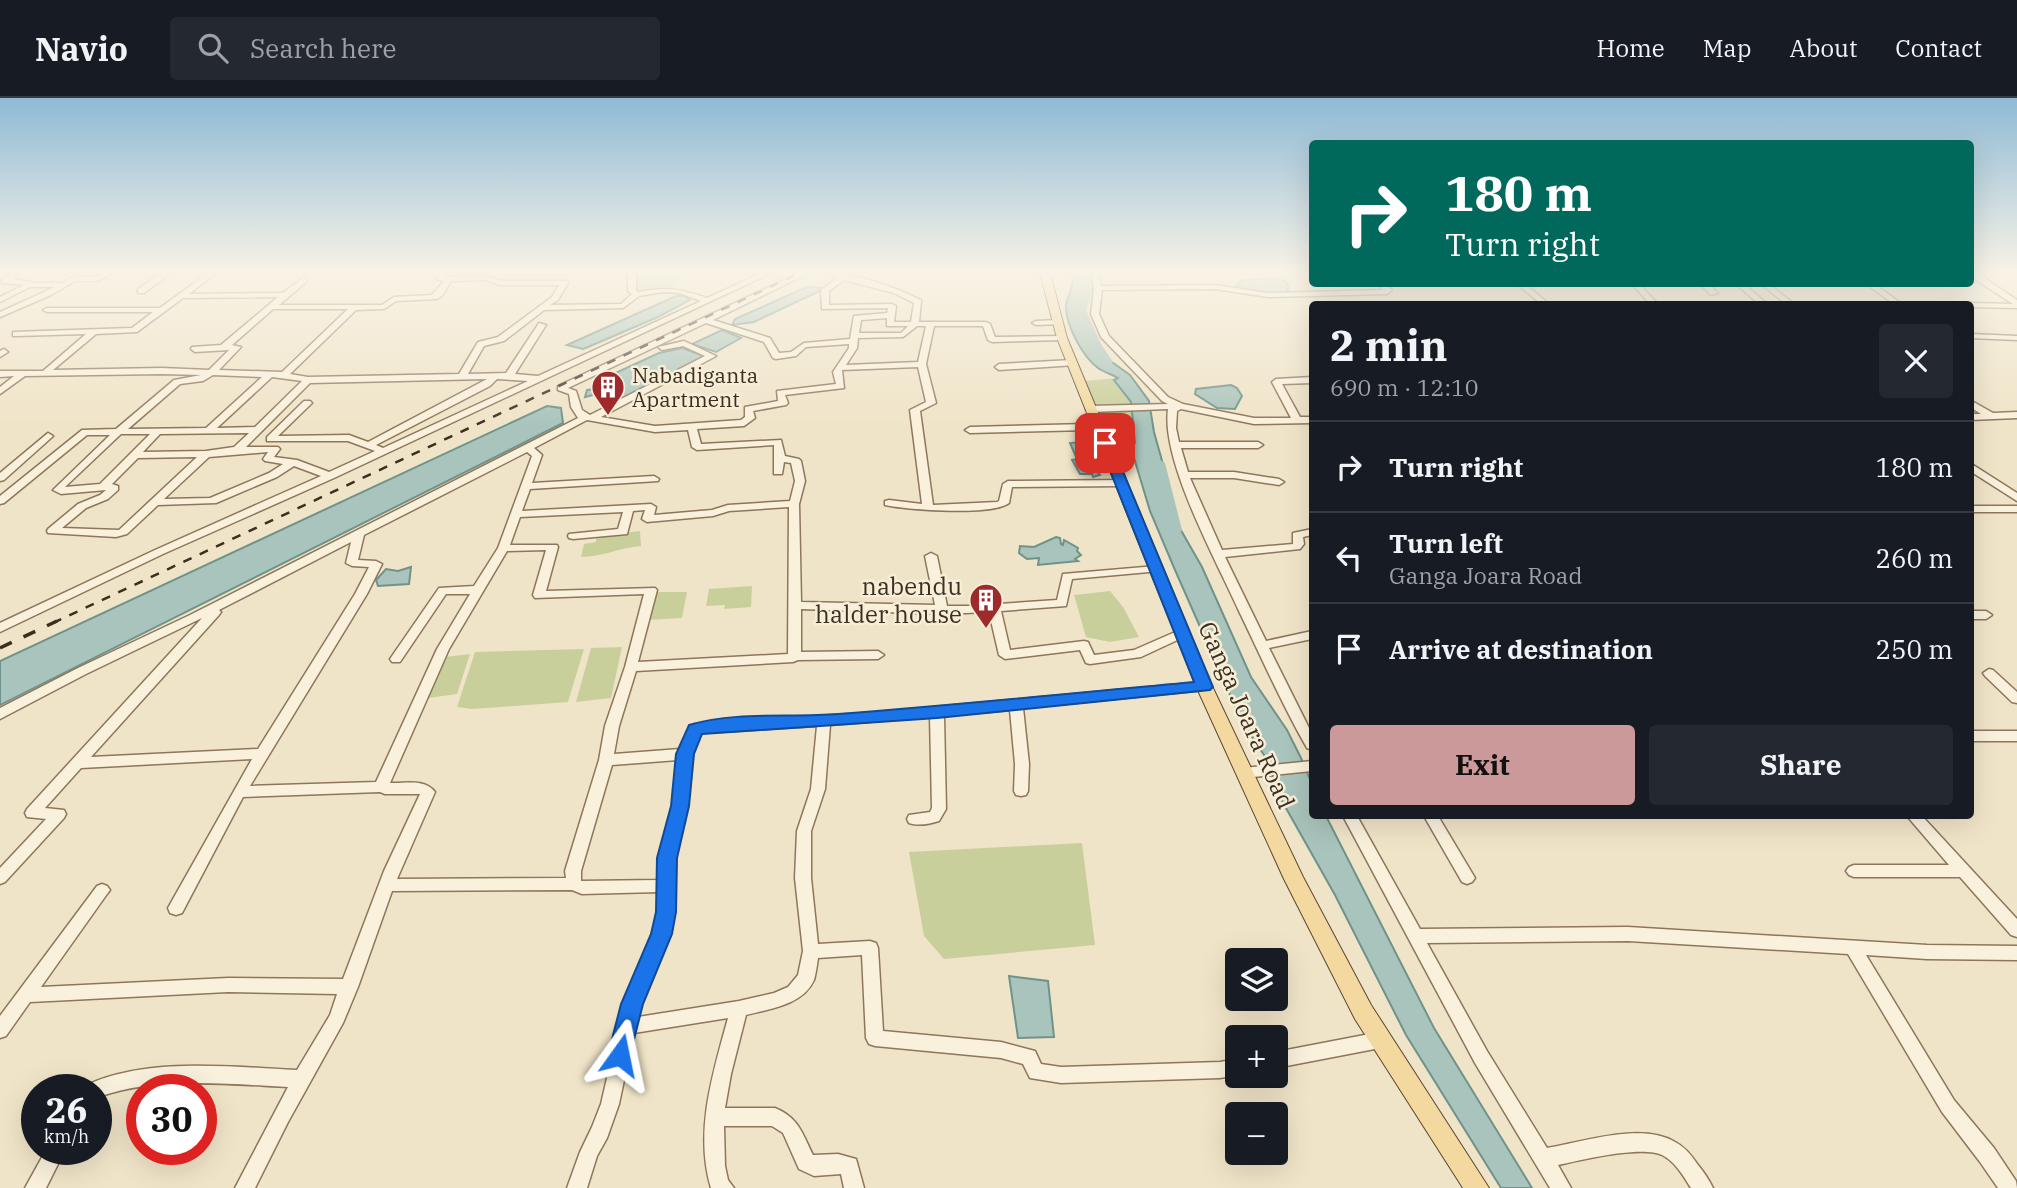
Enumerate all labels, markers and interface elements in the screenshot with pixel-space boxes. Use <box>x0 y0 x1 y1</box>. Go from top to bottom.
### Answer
search box <box>170 17 660 80</box>
text: Navio <box>35 27 128 70</box>
icon: search <box>194 29 232 67</box>
text: Search here <box>250 31 396 65</box>
text: Home <box>1597 32 1665 64</box>
text: Map <box>1703 32 1751 64</box>
text: About <box>1789 32 1857 64</box>
text: Contact <box>1895 32 1982 64</box>
text: 180 m <box>1445 161 1592 224</box>
icon: right <box>1330 168 1421 259</box>
text: Turn right <box>1445 223 1600 265</box>
text: 2 min <box>1330 318 1448 373</box>
button: close <box>1879 324 1953 398</box>
place label: Nabadiganta Apartment <box>632 361 758 413</box>
building icon: Nabadiganta Apartment <box>589 368 627 417</box>
text: 690 m · 12:10 <box>1330 372 1479 402</box>
pin <box>1075 413 1135 473</box>
icon: arrive <box>1086 424 1124 462</box>
icon: right <box>1330 448 1368 486</box>
text: Turn right <box>1389 450 1523 484</box>
text: 180 m <box>1875 450 1953 484</box>
text: Turn left <box>1389 526 1503 560</box>
icon: left <box>1330 539 1368 577</box>
text: 260 m <box>1875 541 1953 575</box>
text: Ganga Joara Road <box>1389 560 1582 590</box>
place label: nabendu halder house <box>815 570 962 630</box>
building icon: nabendu halder house <box>967 581 1005 630</box>
street label: Ganga Joara Road <box>1191 616 1303 814</box>
icon: arrive <box>1330 630 1368 668</box>
text: Arrive at destination <box>1389 632 1653 666</box>
text: 250 m <box>1875 632 1953 666</box>
button: Exit <box>1330 725 1635 805</box>
button: Share <box>1649 725 1953 805</box>
map controls <box>1225 948 1288 1165</box>
button: layers <box>1225 948 1288 1011</box>
position arrow <box>583 1018 657 1092</box>
button: + <box>1225 1025 1288 1088</box>
speed limit sign: 30 <box>126 1074 217 1165</box>
text: 26 <box>45 1087 88 1133</box>
button: − <box>1225 1102 1288 1165</box>
text: km/h <box>44 1125 89 1148</box>

